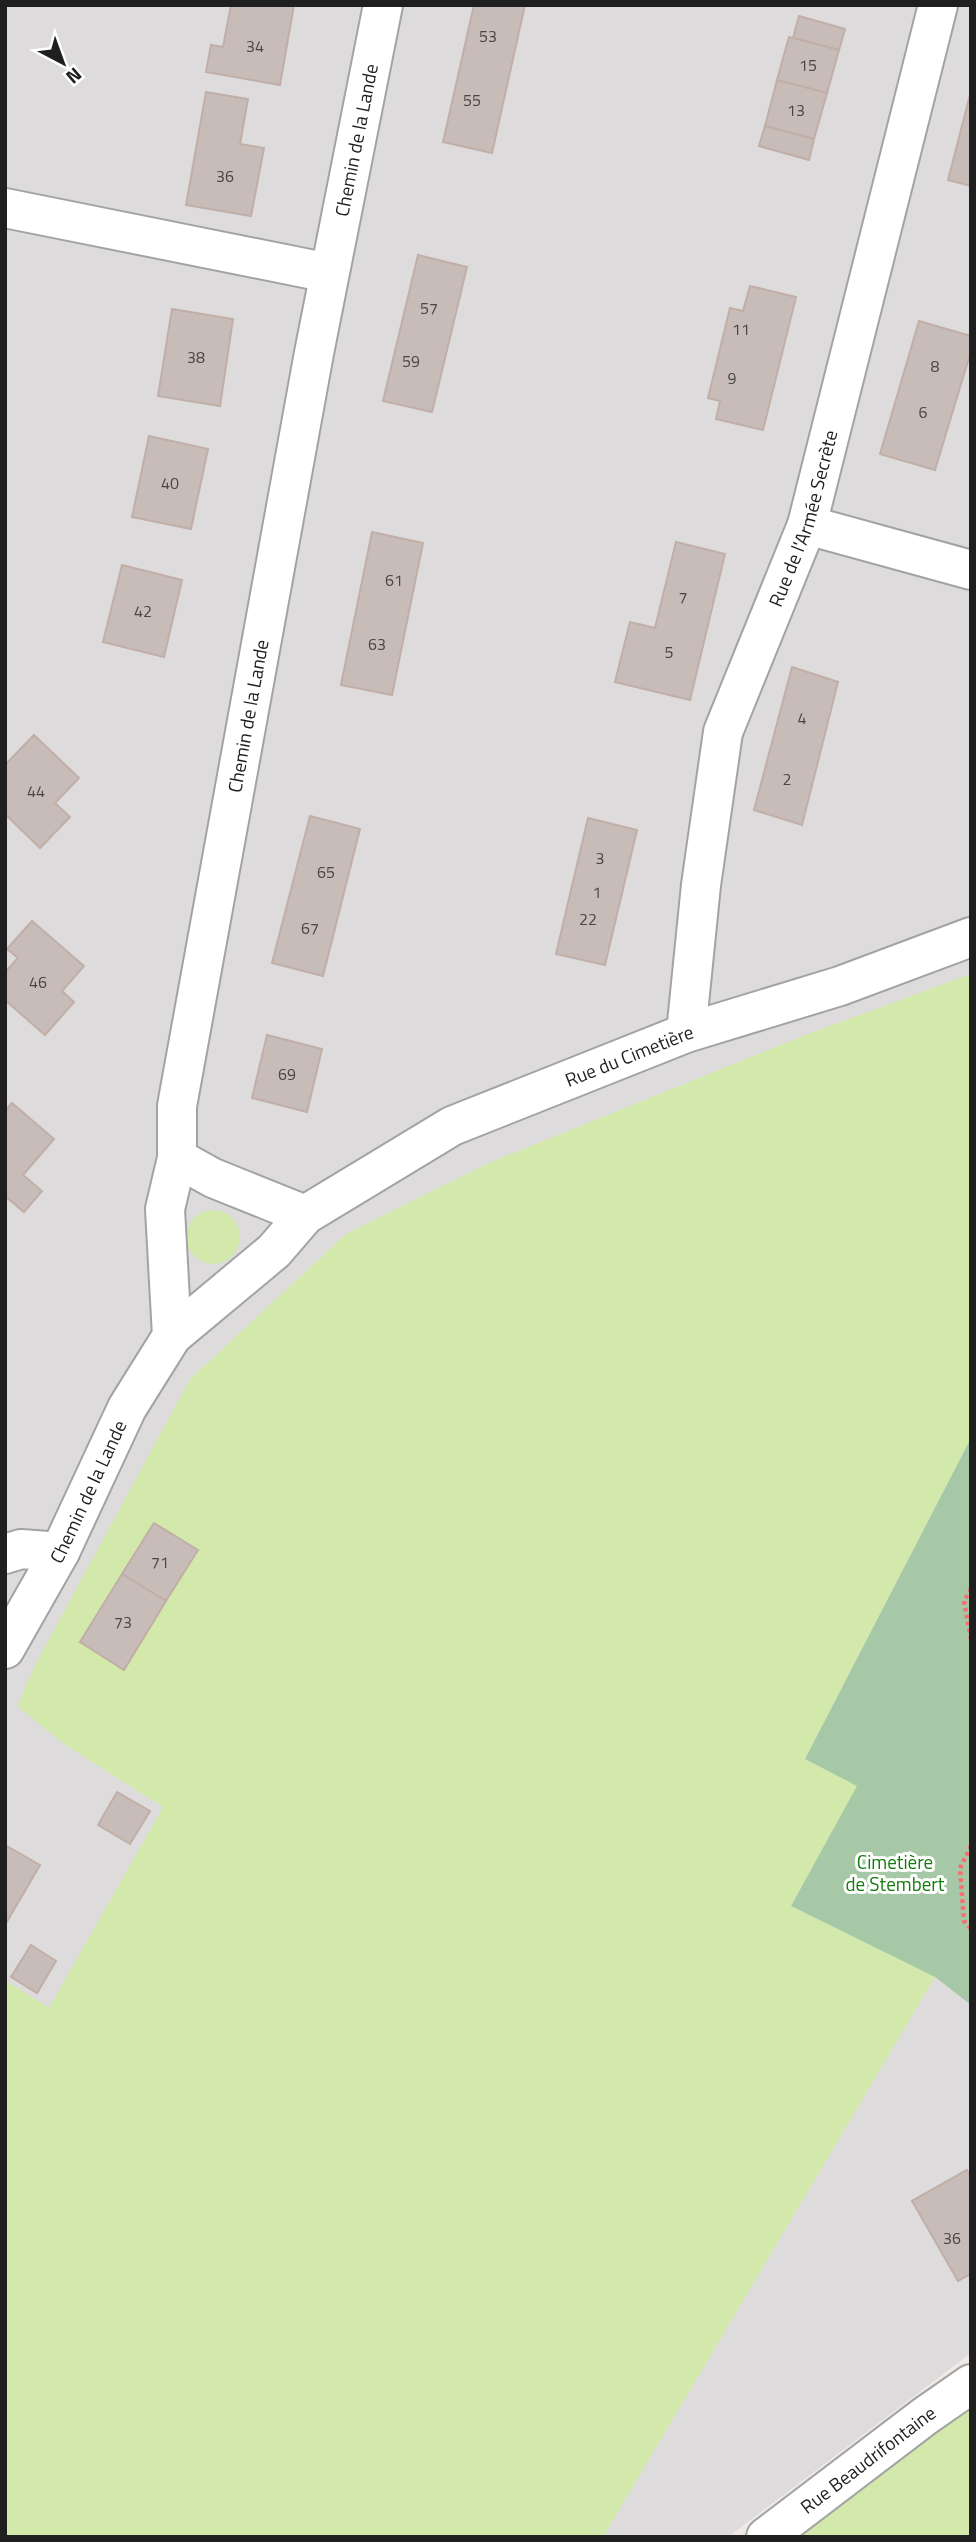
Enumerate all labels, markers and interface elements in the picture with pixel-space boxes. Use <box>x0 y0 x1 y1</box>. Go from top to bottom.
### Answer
house number: 53 <box>479 24 497 48</box>
north arrow <box>28 28 98 98</box>
house number: 34 <box>246 34 264 58</box>
house number: 15 <box>799 53 817 77</box>
text: N <box>60 61 89 91</box>
street label: Chemin de la Lande <box>326 61 385 219</box>
house number: 55 <box>463 88 481 112</box>
house number: 13 <box>787 98 805 122</box>
house number: 36 <box>216 164 234 188</box>
house number: 57 <box>420 296 438 320</box>
house number: 11 <box>732 317 750 341</box>
house number: 38 <box>187 345 205 369</box>
house number: 59 <box>402 349 420 373</box>
house number: 8 <box>931 354 940 378</box>
house number: 9 <box>728 366 737 390</box>
house number: 6 <box>919 400 928 424</box>
street label: Rue de l'Armée Secrète <box>760 427 844 611</box>
house number: 40 <box>161 471 179 495</box>
house number: 61 <box>385 568 403 592</box>
house number: 7 <box>679 585 687 609</box>
house number: 42 <box>134 599 152 623</box>
house number: 63 <box>368 632 386 656</box>
street label: Chemin de la Lande <box>219 637 276 795</box>
house number: 5 <box>665 640 674 664</box>
house number: 4 <box>798 706 807 730</box>
house number: 2 <box>783 767 791 791</box>
house number: 44 <box>27 779 45 803</box>
house number: 3 <box>596 846 604 870</box>
house number: 65 <box>317 860 335 884</box>
house number: 1 <box>593 880 601 904</box>
house number: 22 <box>579 907 597 931</box>
house number: 67 <box>301 916 319 940</box>
house number: 46 <box>29 970 47 994</box>
street label: Rue du Cimetière <box>560 1017 697 1094</box>
house number: 69 <box>278 1062 296 1086</box>
street label: Chemin de la Lande <box>41 1415 133 1569</box>
house number: 71 <box>151 1550 169 1574</box>
house number: 73 <box>114 1610 132 1634</box>
park label: Cimetière de Stembert <box>846 1847 945 1898</box>
house number: 36 <box>943 2226 961 2250</box>
street label: Rue Beaudrifontaine <box>794 2398 941 2520</box>

